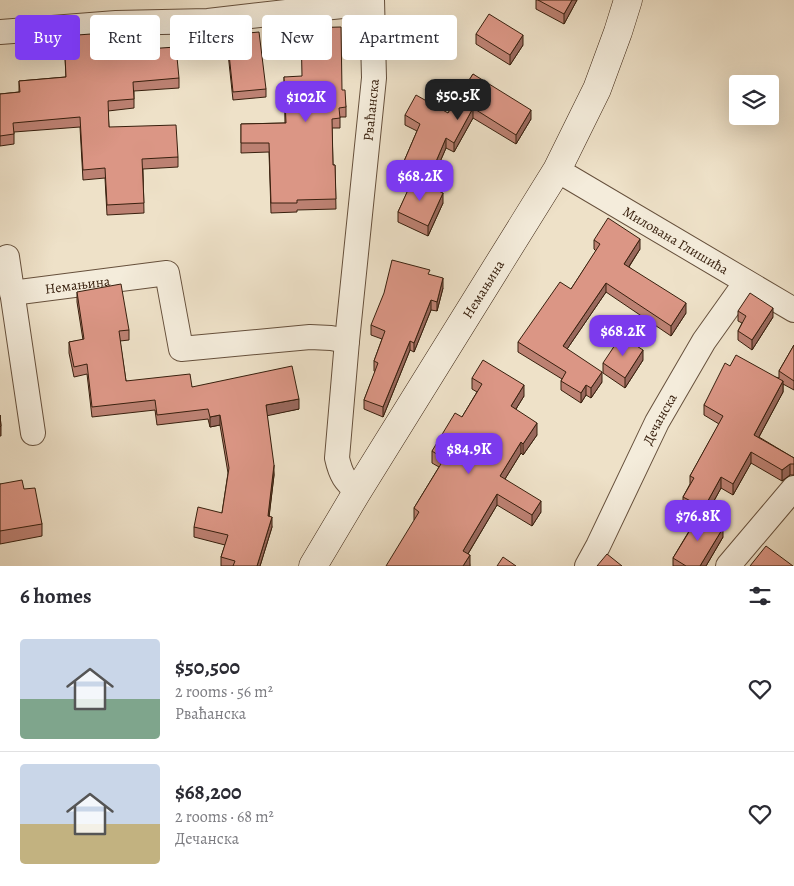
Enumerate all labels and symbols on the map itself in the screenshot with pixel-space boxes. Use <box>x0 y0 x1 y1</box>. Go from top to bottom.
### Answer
street label: Рваћанска <box>359 77 384 142</box>
pin: $50.5K <box>417 78 499 121</box>
pin: $102K <box>271 80 341 123</box>
pin: $68.2K <box>379 160 461 202</box>
street label: Милована Глишића <box>619 202 732 279</box>
street label: Немањина <box>458 256 509 322</box>
street label: Немањина <box>44 271 112 299</box>
pin: $68.2K <box>582 314 664 357</box>
street label: Дечанска <box>638 389 682 448</box>
pin: $84.9K <box>428 432 510 475</box>
pin: $76.8K <box>657 500 739 542</box>

